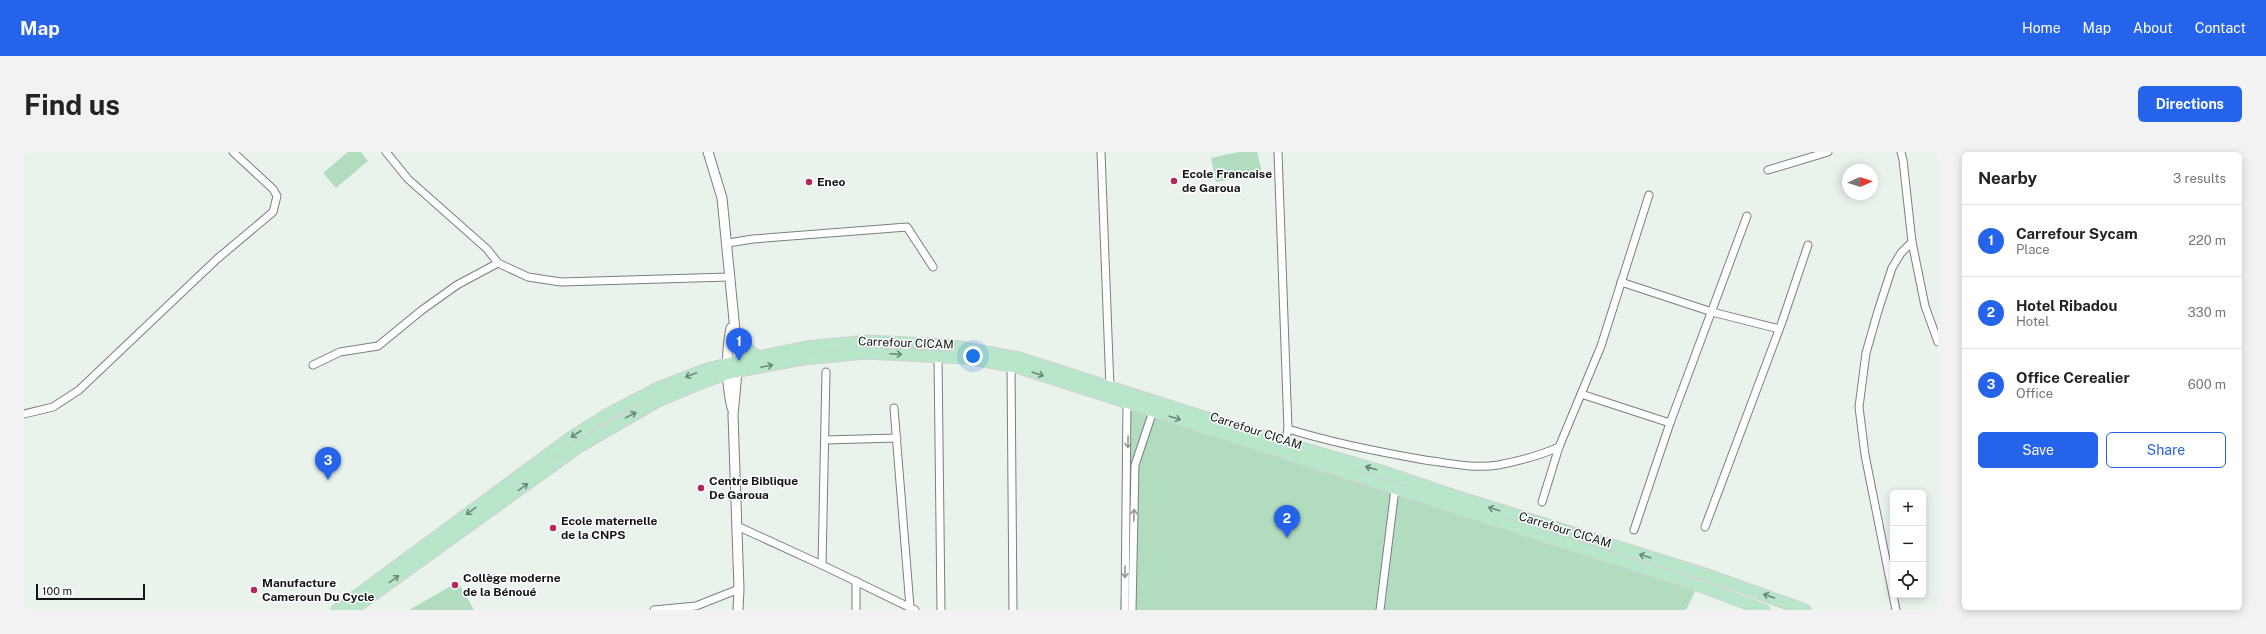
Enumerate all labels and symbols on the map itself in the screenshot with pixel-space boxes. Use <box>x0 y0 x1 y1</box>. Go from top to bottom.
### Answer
north arrow <box>1842 164 1878 200</box>
place label: Ecole Francaise de Garoua <box>1182 167 1272 195</box>
place label: Eneo <box>817 175 846 189</box>
marker: Ecole Francaise de Garoua <box>1169 176 1179 186</box>
marker: Eneo <box>804 177 814 187</box>
pin: 1 <box>726 328 752 361</box>
street label: Carrefour CICAM <box>858 334 954 352</box>
your location <box>963 346 983 366</box>
one-way arrow <box>889 350 902 358</box>
one-way arrow <box>760 361 773 369</box>
one-way arrow <box>1031 371 1044 378</box>
one-way arrow <box>686 372 698 380</box>
street label: Carrefour CICAM <box>1208 410 1304 452</box>
one-way arrow <box>625 411 637 419</box>
one-way arrow <box>1168 415 1181 422</box>
one-way arrow <box>570 431 582 439</box>
one-way arrow <box>1124 435 1131 448</box>
pin: 3 <box>315 447 341 480</box>
one-way arrow <box>1365 464 1378 471</box>
place label: Centre Biblique De Garoua <box>709 474 798 502</box>
one-way arrow <box>517 483 528 491</box>
marker: Centre Biblique De Garoua <box>696 483 706 493</box>
one-way arrow <box>1489 504 1501 512</box>
pin: 2 <box>1274 505 1300 538</box>
one-way arrow <box>465 507 476 515</box>
one-way arrow <box>1130 509 1138 522</box>
street label: Carrefour CICAM <box>1517 509 1613 551</box>
place label: Ecole maternelle de la CNPS <box>561 514 658 542</box>
marker: Ecole maternelle de la CNPS <box>548 523 558 533</box>
one-way arrow <box>1639 552 1652 559</box>
one-way arrow <box>1121 565 1129 578</box>
place label: Collège moderne de la Bénoué <box>463 571 561 599</box>
one-way arrow <box>389 575 400 583</box>
place label: Manufacture Cameroun Du Cycle <box>262 576 374 604</box>
marker: Collège moderne de la Bénoué <box>450 580 460 590</box>
scale bar <box>36 582 145 601</box>
marker: Manufacture Cameroun Du Cycle <box>249 585 259 595</box>
one-way arrow <box>1763 592 1775 600</box>

